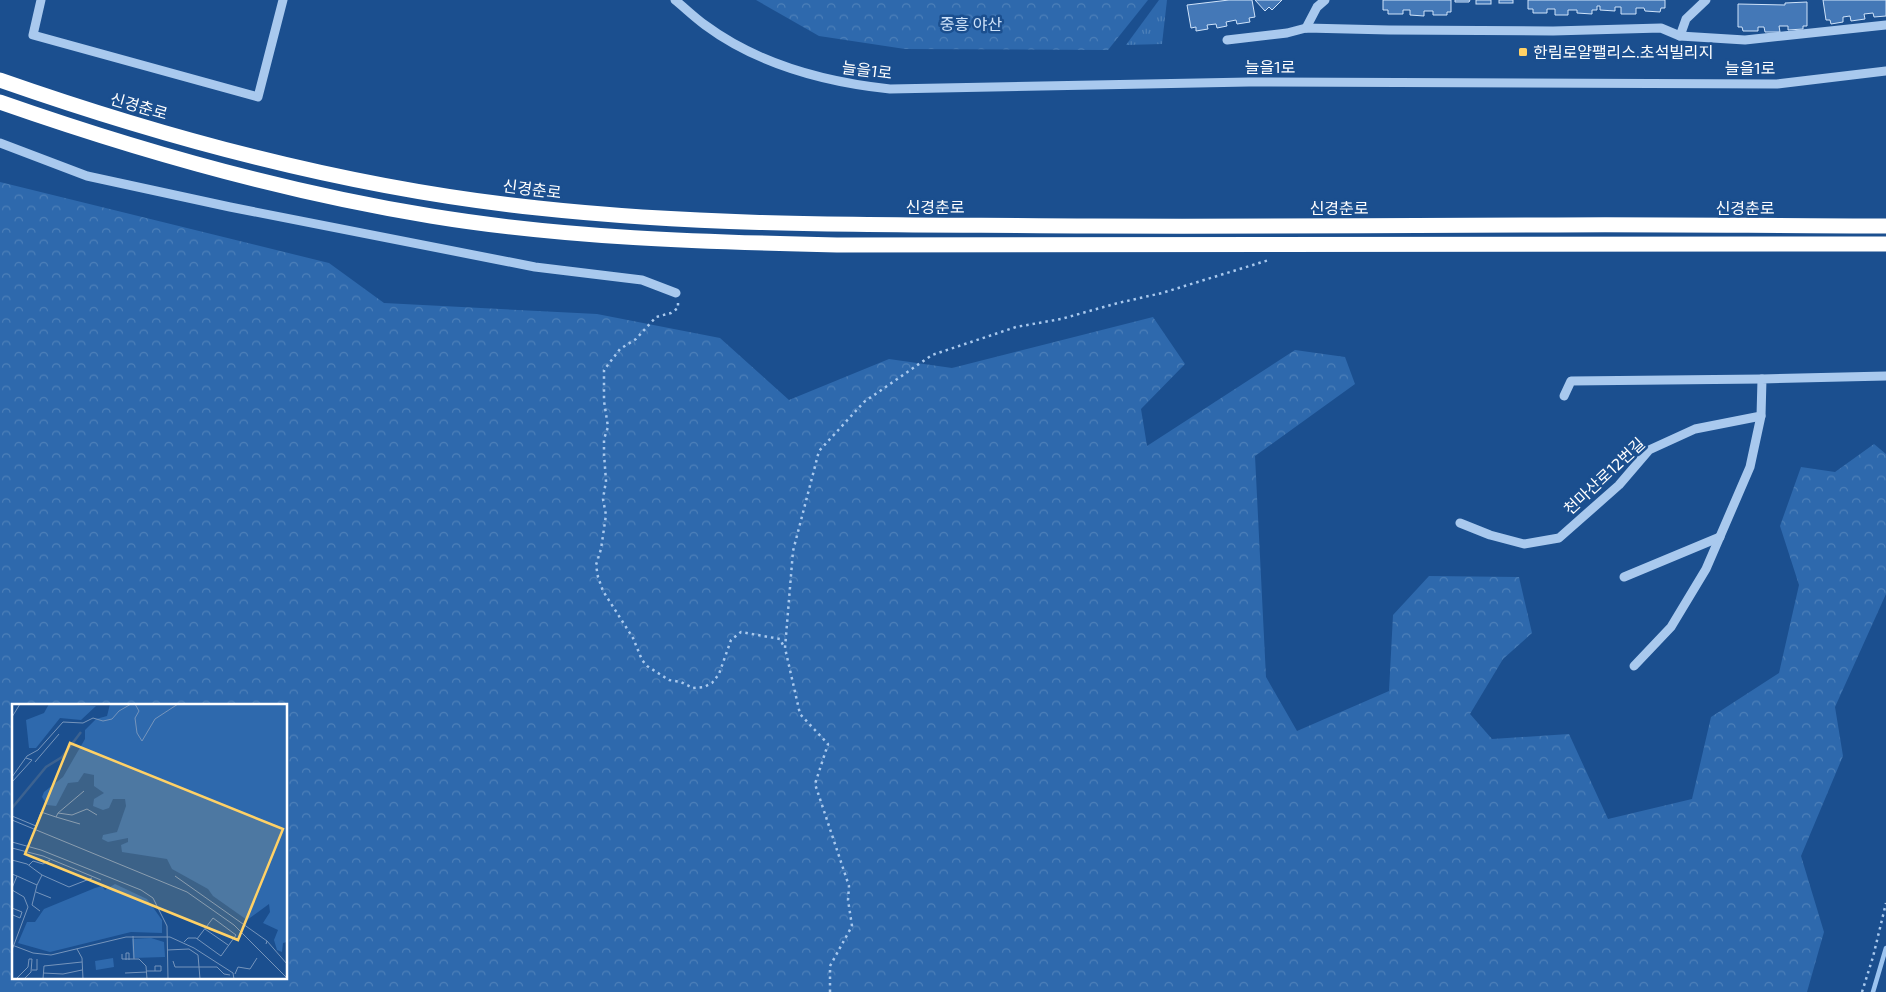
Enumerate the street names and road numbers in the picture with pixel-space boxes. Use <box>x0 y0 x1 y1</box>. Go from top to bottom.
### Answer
street label: 늘을1로 <box>841 57 894 82</box>
street label: 늘을1로 <box>1245 57 1296 76</box>
street label: 늘을1로 <box>1725 58 1776 77</box>
street label: 신경춘로 <box>108 88 170 123</box>
street label: 신경춘로 <box>502 175 563 202</box>
street label: 신경춘로 <box>906 197 965 216</box>
street label: 신경춘로 <box>1310 198 1369 217</box>
street label: 신경춘로 <box>1716 198 1775 217</box>
street label: 천마산로12번길 <box>1559 433 1648 518</box>

